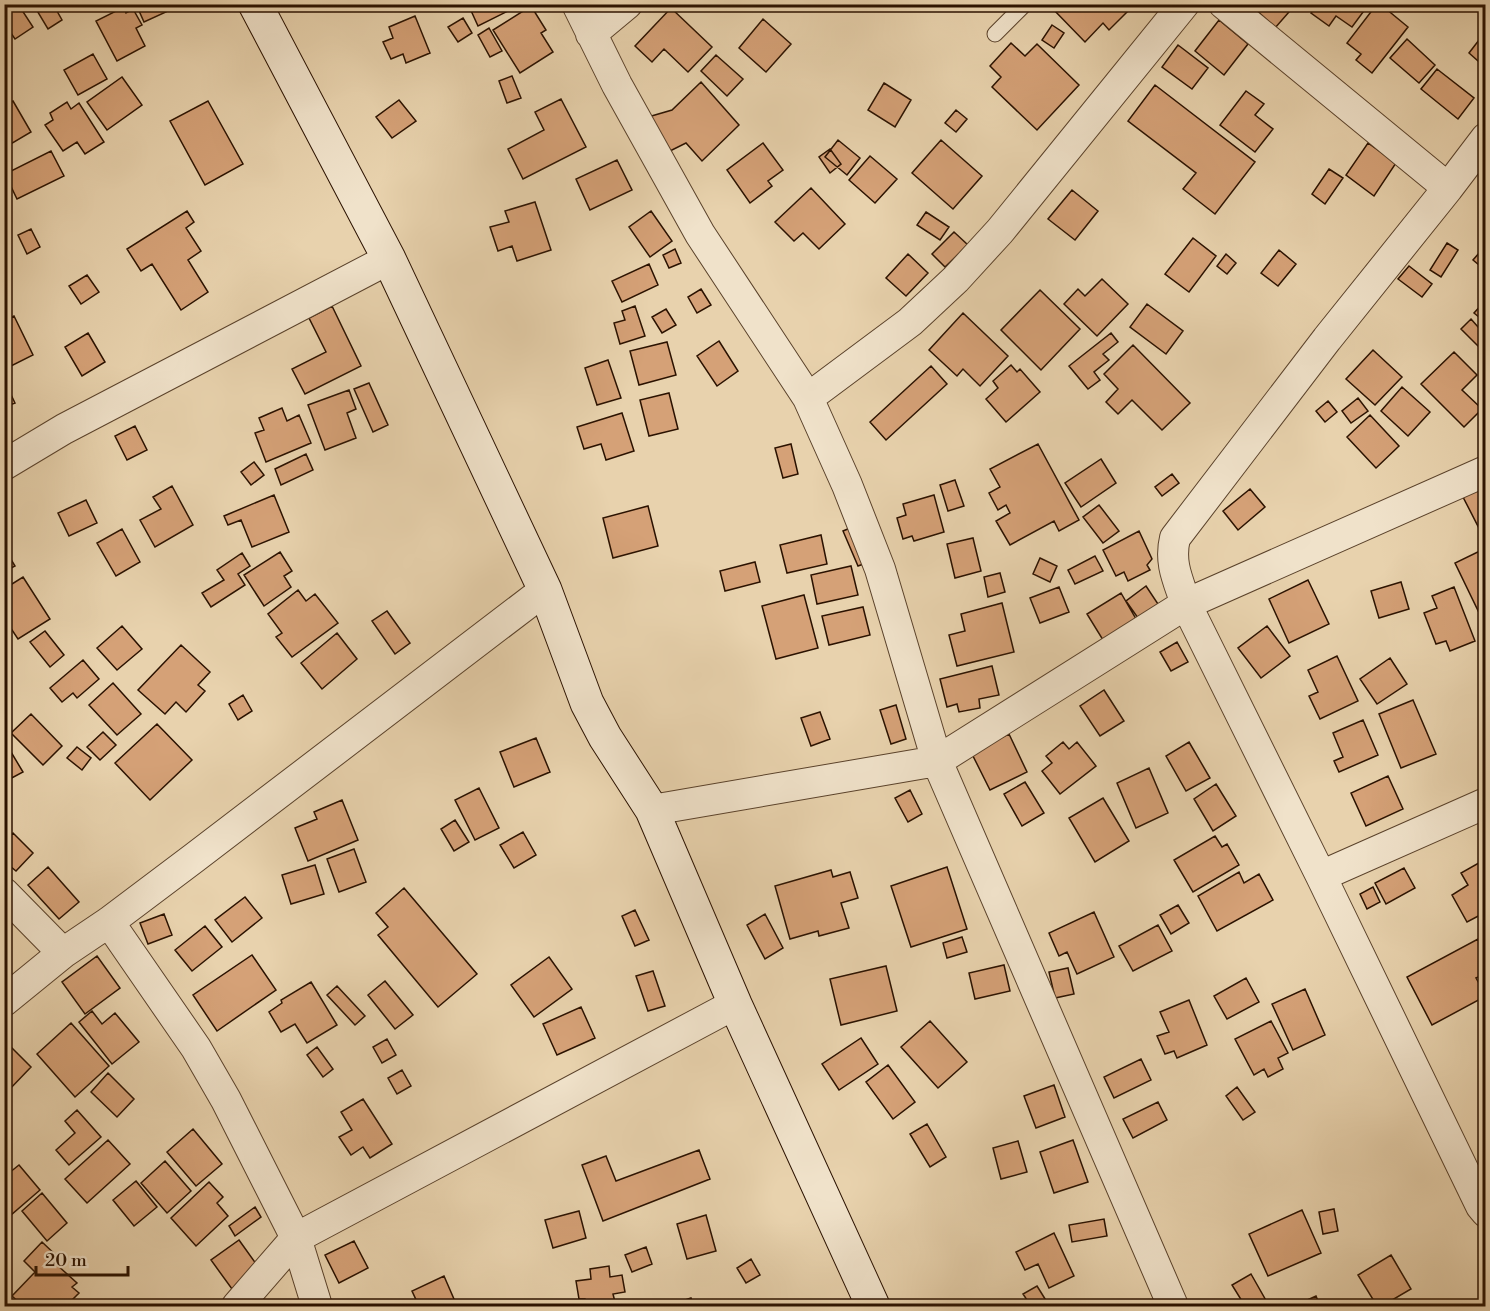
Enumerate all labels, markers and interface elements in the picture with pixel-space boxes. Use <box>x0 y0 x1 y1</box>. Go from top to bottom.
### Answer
scale bar <box>36 1239 128 1277</box>
text: 20 m <box>45 1249 87 1272</box>

